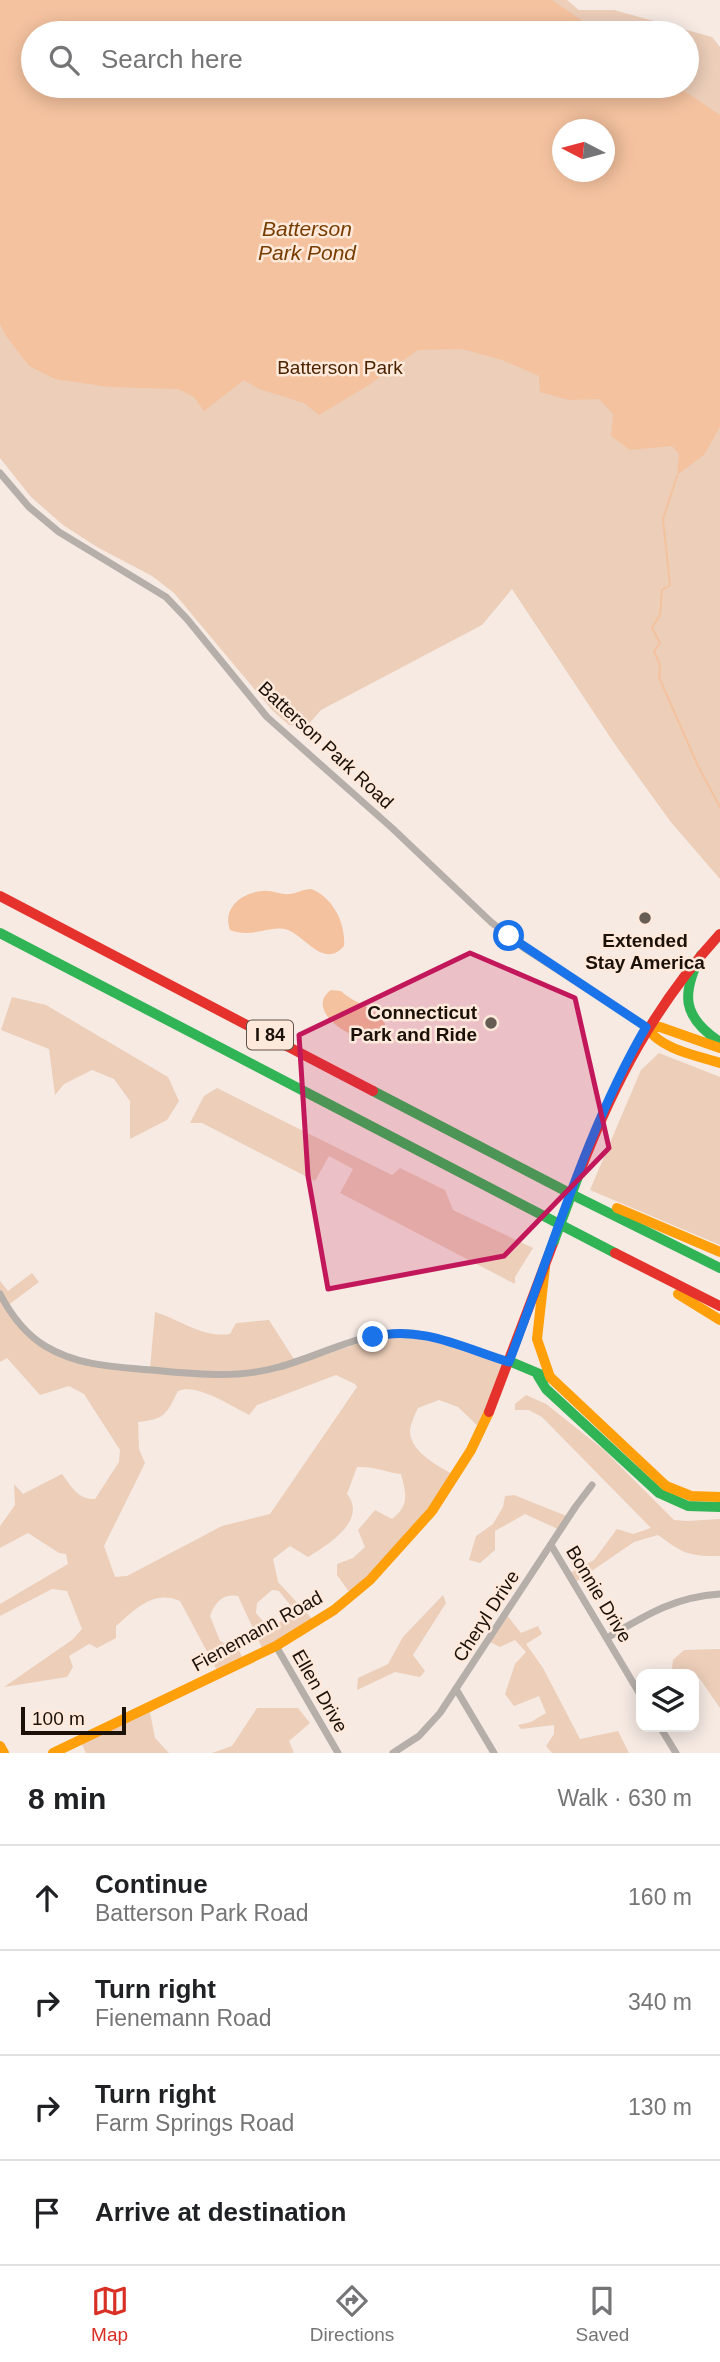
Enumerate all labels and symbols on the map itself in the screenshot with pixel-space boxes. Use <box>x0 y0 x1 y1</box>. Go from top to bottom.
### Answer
north arrow <box>552 119 615 182</box>
water label: Batterson Park Pond <box>258 217 357 264</box>
park label: Batterson Park <box>277 357 403 378</box>
street label: Batterson Park Road <box>254 677 398 813</box>
marker: Extended Stay America <box>637 910 653 926</box>
route start <box>493 920 524 951</box>
place label: Extended Stay America <box>585 930 705 973</box>
place label: Connecticut Park and Ride <box>350 1002 478 1045</box>
marker: Connecticut Park and Ride <box>483 1015 499 1031</box>
road number: I 84 <box>247 1020 293 1050</box>
route end <box>357 1321 388 1352</box>
street label: Bonnie Drive <box>562 1542 636 1646</box>
street label: Cheryl Drive <box>449 1566 523 1666</box>
street label: Fienemann Road <box>188 1586 326 1676</box>
street label: Ellen Drive <box>288 1646 352 1736</box>
scale bar <box>21 1704 126 1736</box>

